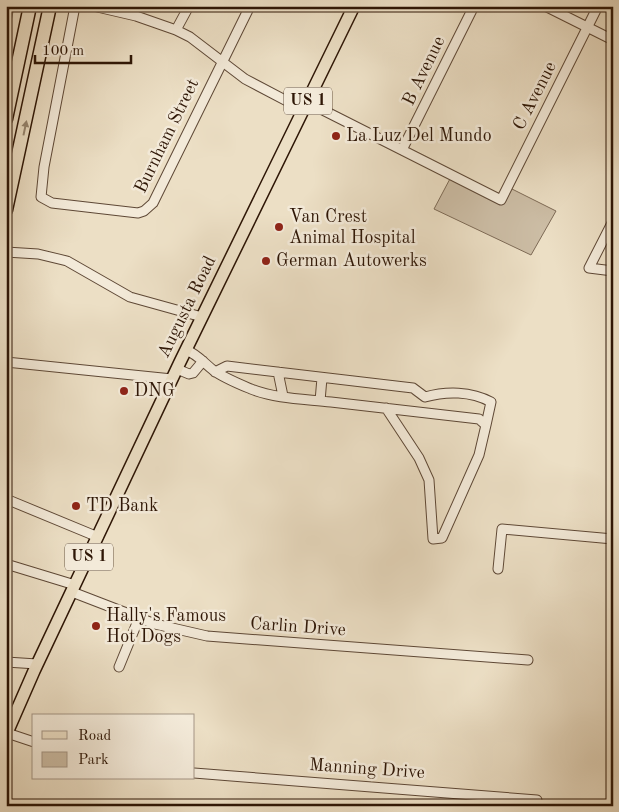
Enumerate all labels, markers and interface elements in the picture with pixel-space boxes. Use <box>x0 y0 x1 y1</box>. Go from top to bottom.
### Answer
scale bar <box>35 32 131 64</box>
street label: B Avenue <box>400 34 448 108</box>
text: 100 m <box>42 44 84 59</box>
street label: C Avenue <box>510 59 560 133</box>
street label: Burnham Street <box>132 76 202 196</box>
road number: US 1 <box>284 88 332 114</box>
one-way arrow <box>21 121 29 136</box>
place label: La Luz Del Mundo <box>346 127 492 145</box>
marker: La Luz Del Mundo <box>330 130 342 142</box>
place label: Van Crest Animal Hospital <box>289 208 416 247</box>
marker: Van Crest Animal Hospital <box>273 221 285 233</box>
place label: German Autowerks <box>276 252 427 270</box>
street label: Augusta Road <box>155 253 219 361</box>
marker: German Autowerks <box>260 255 272 267</box>
place label: DNG <box>134 382 175 400</box>
marker: DNG <box>118 385 130 397</box>
place label: TD Bank <box>86 497 158 515</box>
marker: TD Bank <box>70 500 82 512</box>
road number: US 1 <box>65 544 113 570</box>
place label: Hally's Famous Hot Dogs <box>106 607 226 646</box>
street label: Carlin Drive <box>249 615 347 639</box>
marker: Hally's Famous Hot Dogs <box>90 620 102 632</box>
legend <box>32 714 195 780</box>
text: Road <box>78 729 112 744</box>
text: Park <box>78 753 109 768</box>
street label: Manning Drive <box>309 756 425 782</box>

